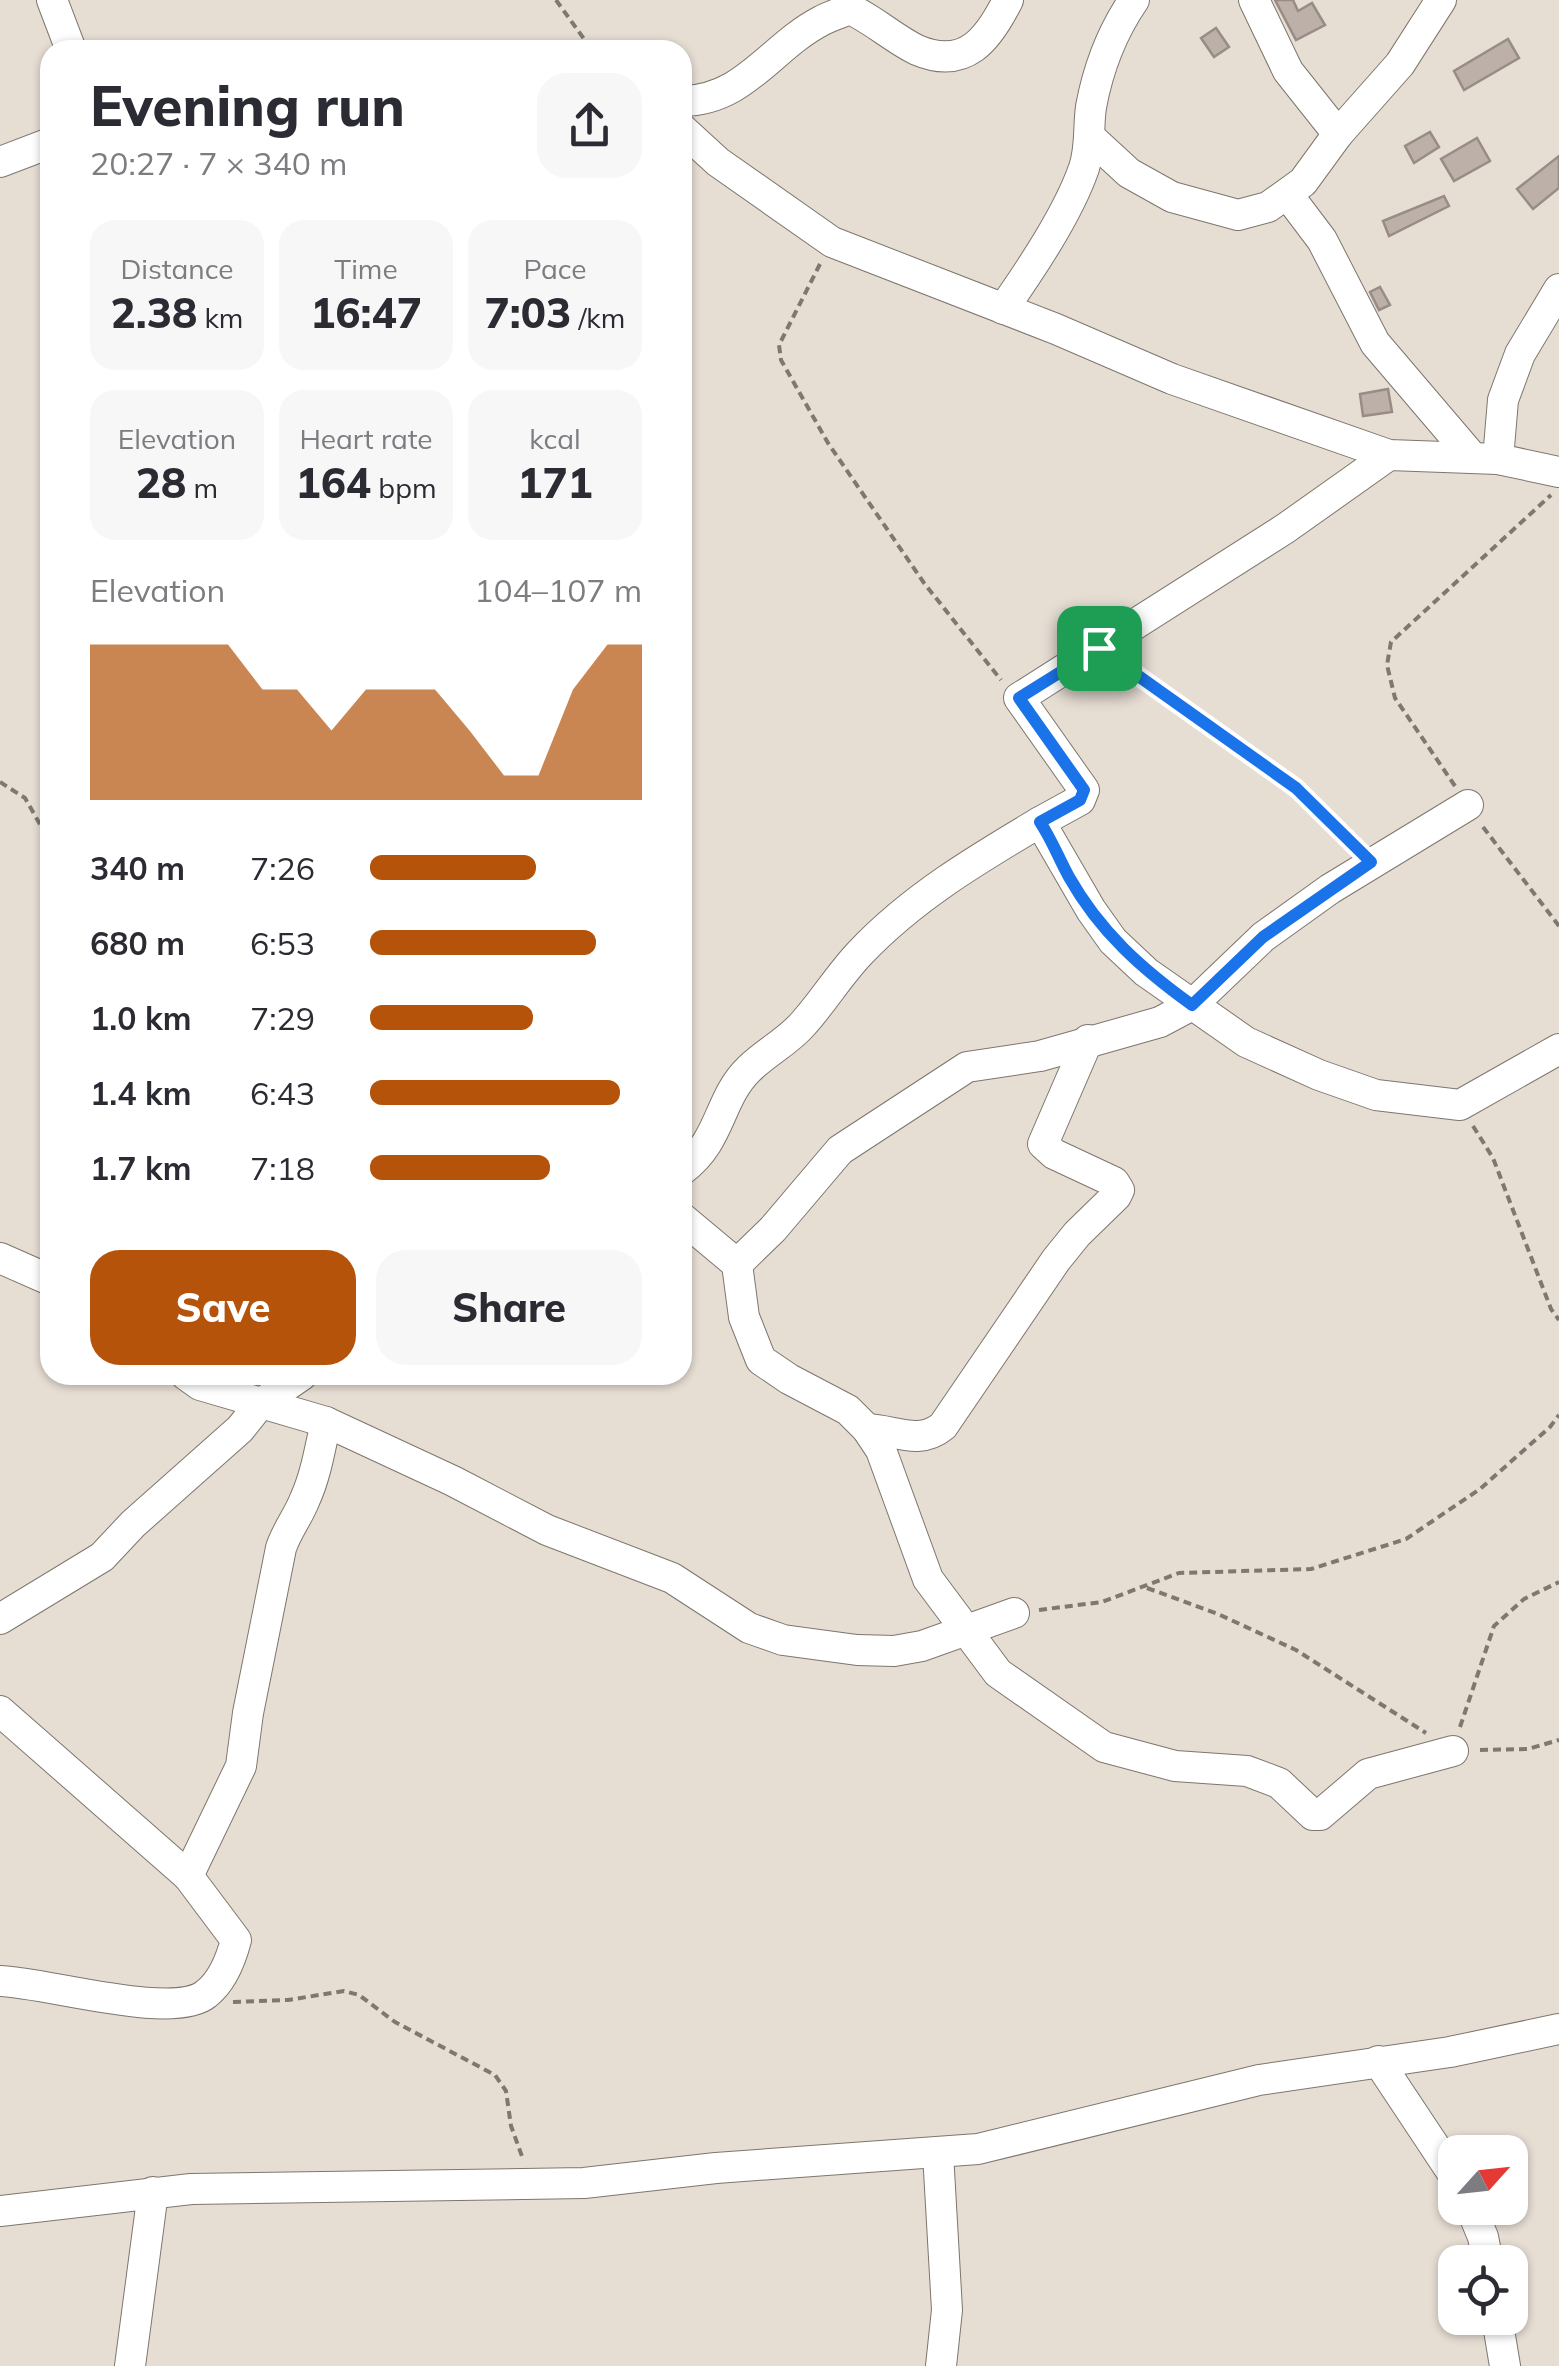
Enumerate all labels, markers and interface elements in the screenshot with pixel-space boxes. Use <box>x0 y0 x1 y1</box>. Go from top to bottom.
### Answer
text: Evening run <box>90 71 405 140</box>
button: share <box>537 73 642 178</box>
text: 20:27 · 7 × 340 m <box>90 143 347 183</box>
text: Distance <box>120 251 234 286</box>
text: Time <box>334 251 398 286</box>
text: Pace <box>523 251 587 286</box>
text: 2.38 <box>111 286 197 339</box>
text: 16:47 <box>310 286 422 339</box>
text: 7:03 <box>485 286 571 339</box>
text: km <box>197 300 243 335</box>
text: /km <box>571 300 625 335</box>
text: Elevation <box>118 421 236 456</box>
text: Heart rate <box>299 421 433 456</box>
text: kcal <box>529 421 581 456</box>
text: 28 <box>136 456 186 509</box>
text: 164 <box>295 456 371 509</box>
text: 171 <box>517 456 593 509</box>
text: m <box>186 470 218 505</box>
text: bpm <box>371 470 437 505</box>
text: Elevation <box>90 570 225 610</box>
text: 104–107 m <box>474 570 642 610</box>
pin <box>1057 606 1142 691</box>
icon: arrive <box>1072 621 1127 676</box>
text: 340 m <box>90 848 185 888</box>
text: 7:26 <box>250 848 315 888</box>
text: 680 m <box>90 923 185 963</box>
text: 6:53 <box>250 923 315 963</box>
text: 1.0 km <box>90 998 192 1038</box>
text: 7:29 <box>250 998 315 1038</box>
text: 1.4 km <box>90 1073 192 1113</box>
text: 6:43 <box>250 1073 315 1113</box>
text: 1.7 km <box>90 1148 192 1188</box>
text: 7:18 <box>250 1148 315 1188</box>
button: Save <box>90 1250 356 1365</box>
button: Share <box>376 1250 642 1365</box>
north arrow <box>1438 2135 1528 2225</box>
map controls <box>1438 2135 1528 2335</box>
button: locate <box>1438 2245 1528 2335</box>

